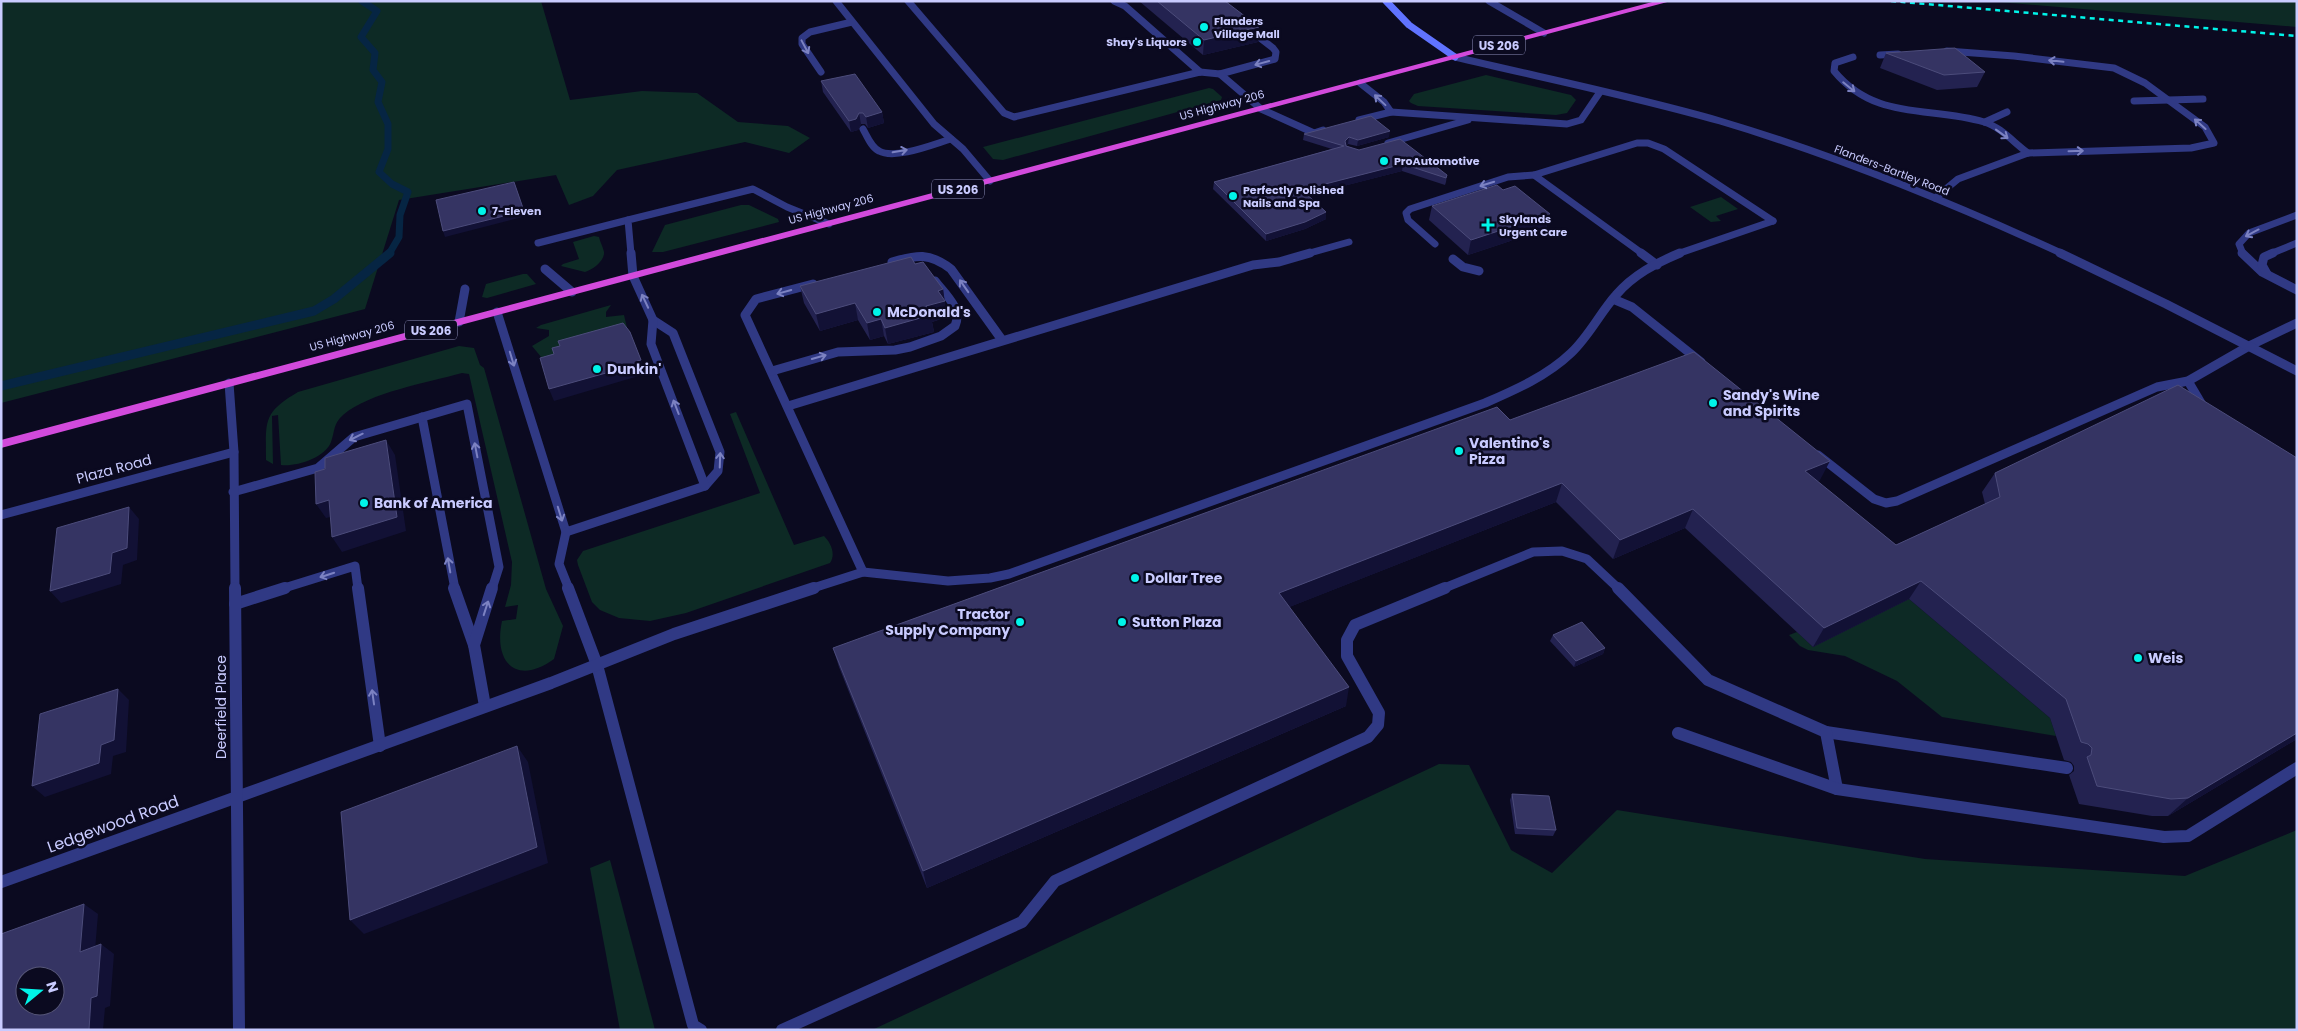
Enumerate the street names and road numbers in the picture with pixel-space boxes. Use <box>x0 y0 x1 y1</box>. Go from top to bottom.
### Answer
road number: US 206 <box>1473 36 1525 54</box>
street label: US Highway 206 <box>1178 86 1266 124</box>
street label: Flanders-Bartley Road <box>1832 141 1952 199</box>
road number: US 206 <box>932 180 984 198</box>
street label: US Highway 206 <box>787 190 875 228</box>
street label: US Highway 206 <box>308 317 396 355</box>
road number: US 206 <box>405 320 457 340</box>
street label: Plaza Road <box>74 449 154 489</box>
street label: Deerfield Place <box>211 655 231 759</box>
street label: Ledgewood Road <box>44 789 182 859</box>

